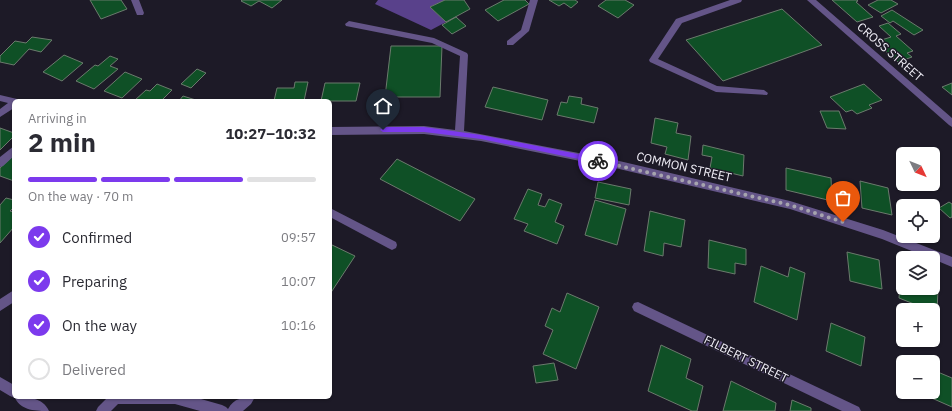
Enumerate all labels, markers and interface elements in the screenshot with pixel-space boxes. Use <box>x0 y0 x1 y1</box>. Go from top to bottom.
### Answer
street label: CROSS STREET <box>854 19 926 84</box>
pin <box>366 89 400 130</box>
icon: home <box>372 95 394 117</box>
text: Arriving in <box>28 110 87 127</box>
text: 10:27–10:32 <box>225 124 316 143</box>
text: 2 min <box>28 125 96 159</box>
courier <box>578 141 618 181</box>
north arrow <box>896 147 940 191</box>
map controls <box>896 147 940 399</box>
street label: COMMON STREET <box>635 148 733 185</box>
icon: bike <box>587 150 609 172</box>
pin <box>826 181 860 222</box>
icon: bag <box>832 187 854 209</box>
text: On the way · 70 m <box>28 188 133 205</box>
button: locate <box>896 199 940 243</box>
icon: check <box>28 226 50 248</box>
text: Confirmed <box>62 228 132 247</box>
text: 09:57 <box>281 229 316 246</box>
button: layers <box>896 251 940 295</box>
icon: check <box>28 270 50 292</box>
text: Preparing <box>62 272 127 291</box>
text: 10:07 <box>281 273 316 290</box>
button: + <box>896 303 940 347</box>
icon: check <box>28 314 50 336</box>
text: On the way <box>62 316 137 335</box>
text: 10:16 <box>281 317 316 334</box>
street label: FILBERT STREET <box>702 332 791 385</box>
button: − <box>896 355 940 399</box>
text: Delivered <box>62 360 126 379</box>

